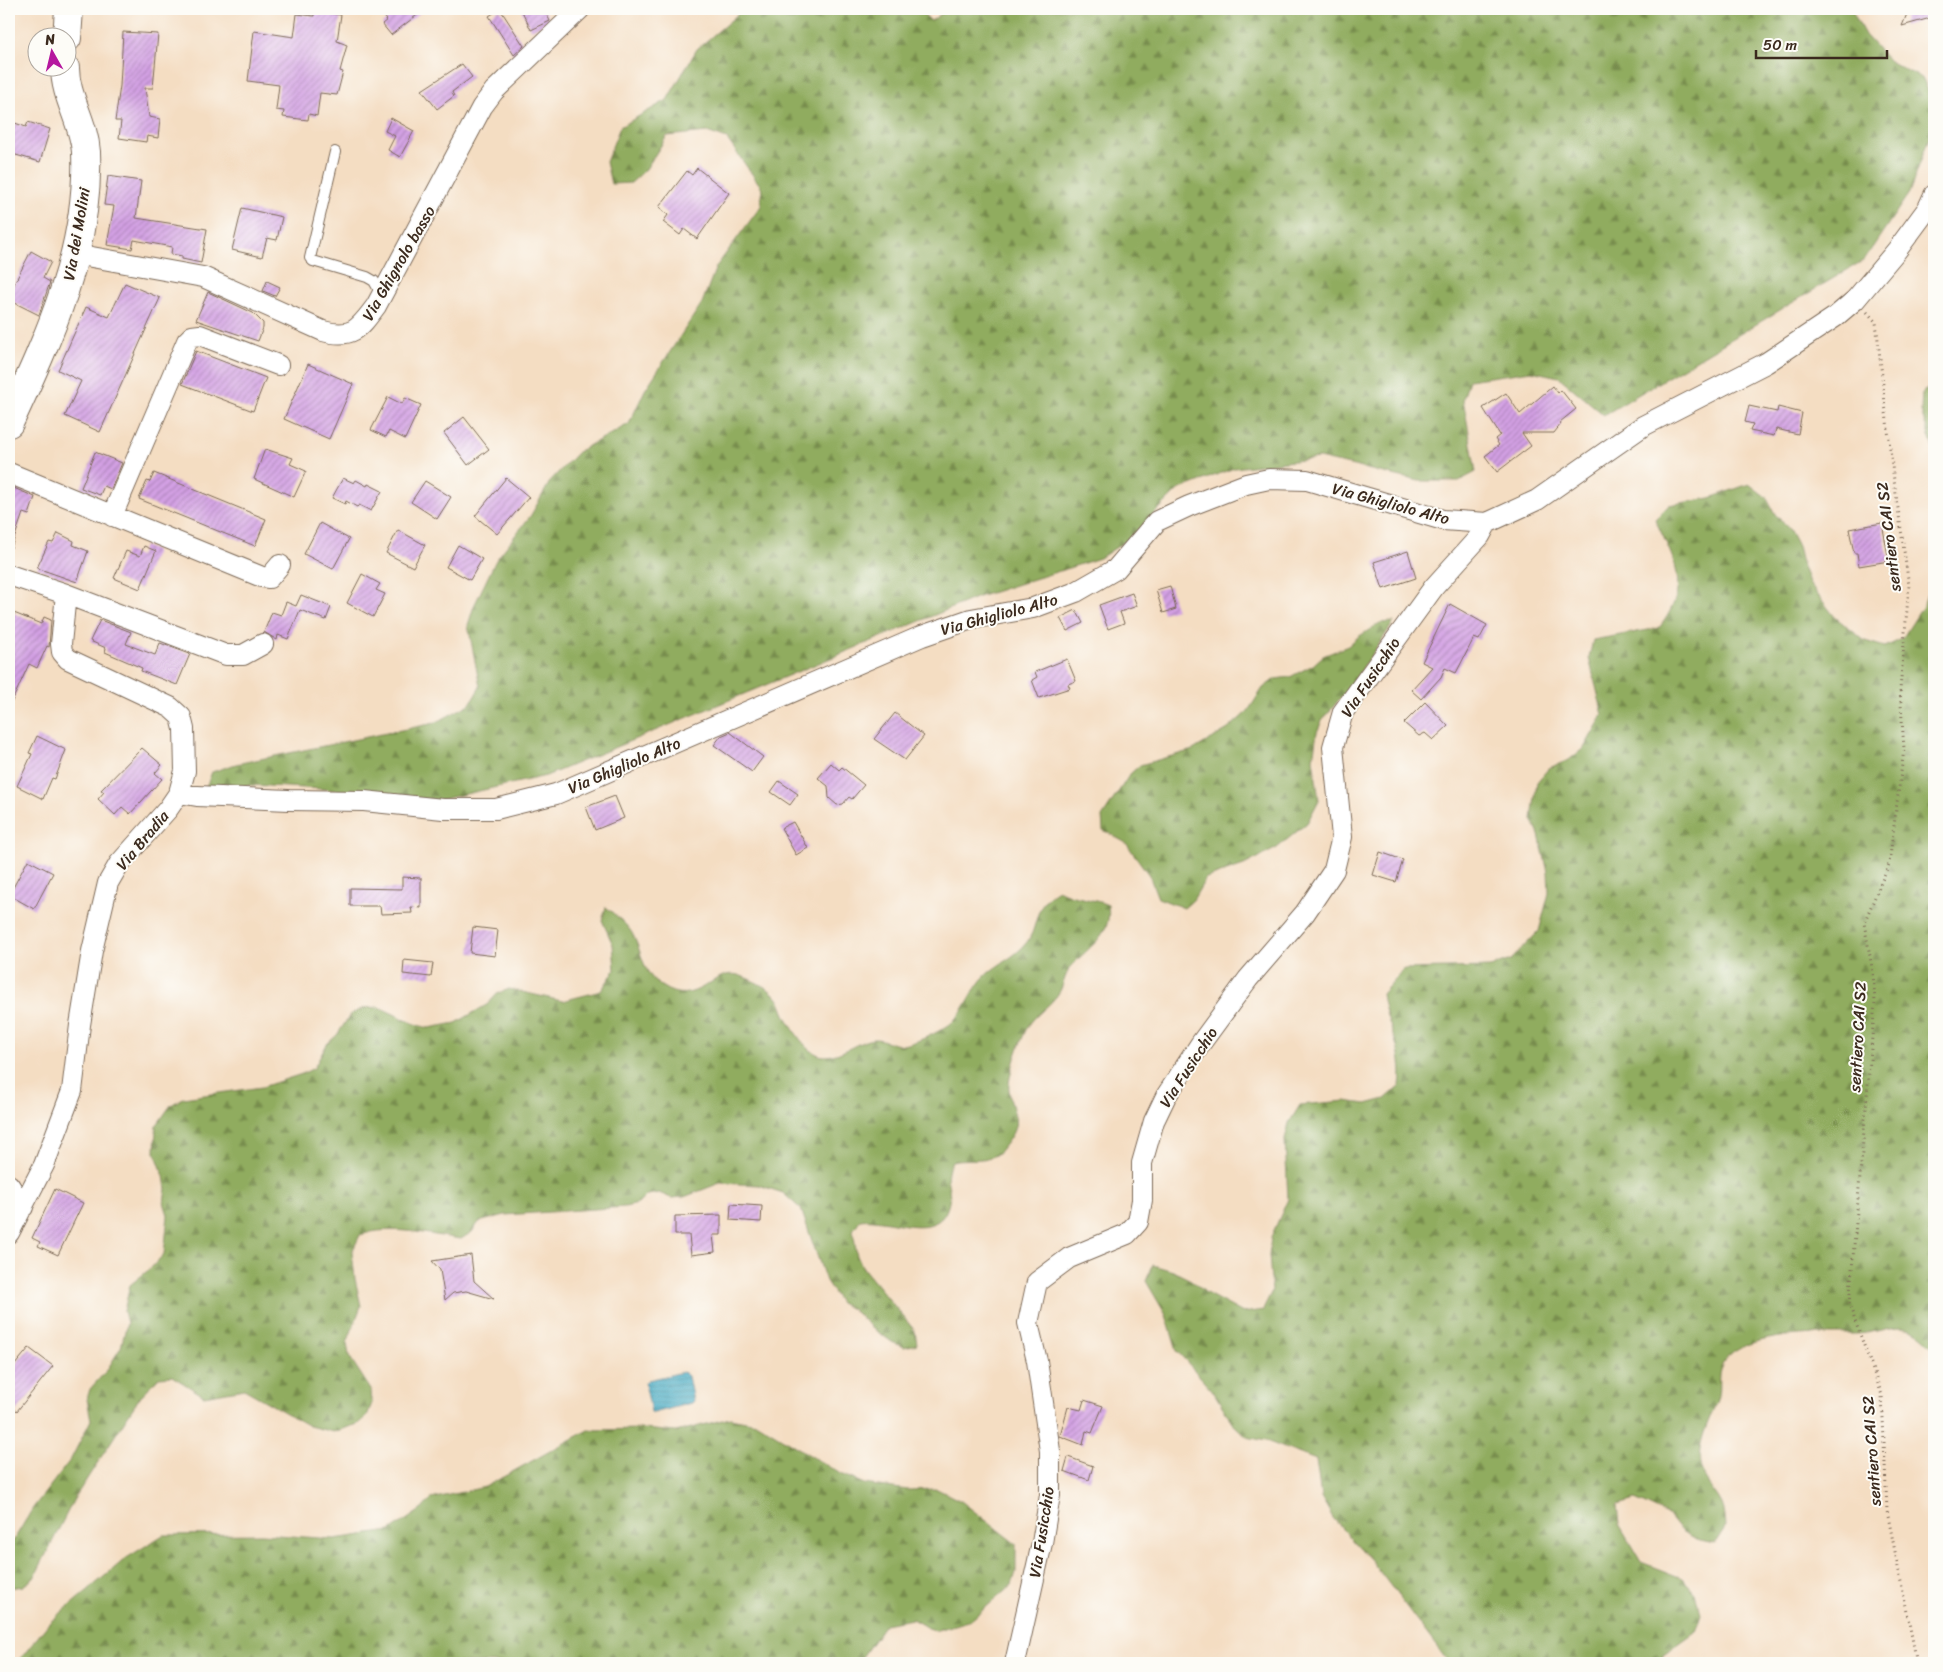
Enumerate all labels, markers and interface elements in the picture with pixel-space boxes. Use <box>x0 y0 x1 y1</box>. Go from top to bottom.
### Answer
text: N <box>43 27 57 53</box>
north arrow <box>28 28 78 78</box>
scale bar <box>1756 28 1887 60</box>
text: 50 m <box>1763 32 1798 58</box>
street label: Via dei Molini <box>54 185 99 283</box>
street label: Via Ghignolo basso <box>354 200 443 326</box>
street label: Via Ghigliolo Alto <box>1329 474 1453 533</box>
street label: sentiero CAI S2 <box>1867 480 1910 595</box>
street label: Via Ghigliolo Alto <box>937 585 1061 644</box>
street label: Via Fusicchio <box>1333 631 1408 723</box>
street label: Via Ghigliolo Alto <box>563 729 685 802</box>
street label: Via Bradia <box>108 803 177 877</box>
street label: sentiero CAI S2 <box>1840 981 1875 1094</box>
street label: Via Fusicchio <box>1151 1021 1226 1114</box>
street label: sentiero CAI S2 <box>1853 1395 1890 1508</box>
street label: Via Fusicchio <box>1020 1484 1063 1580</box>

